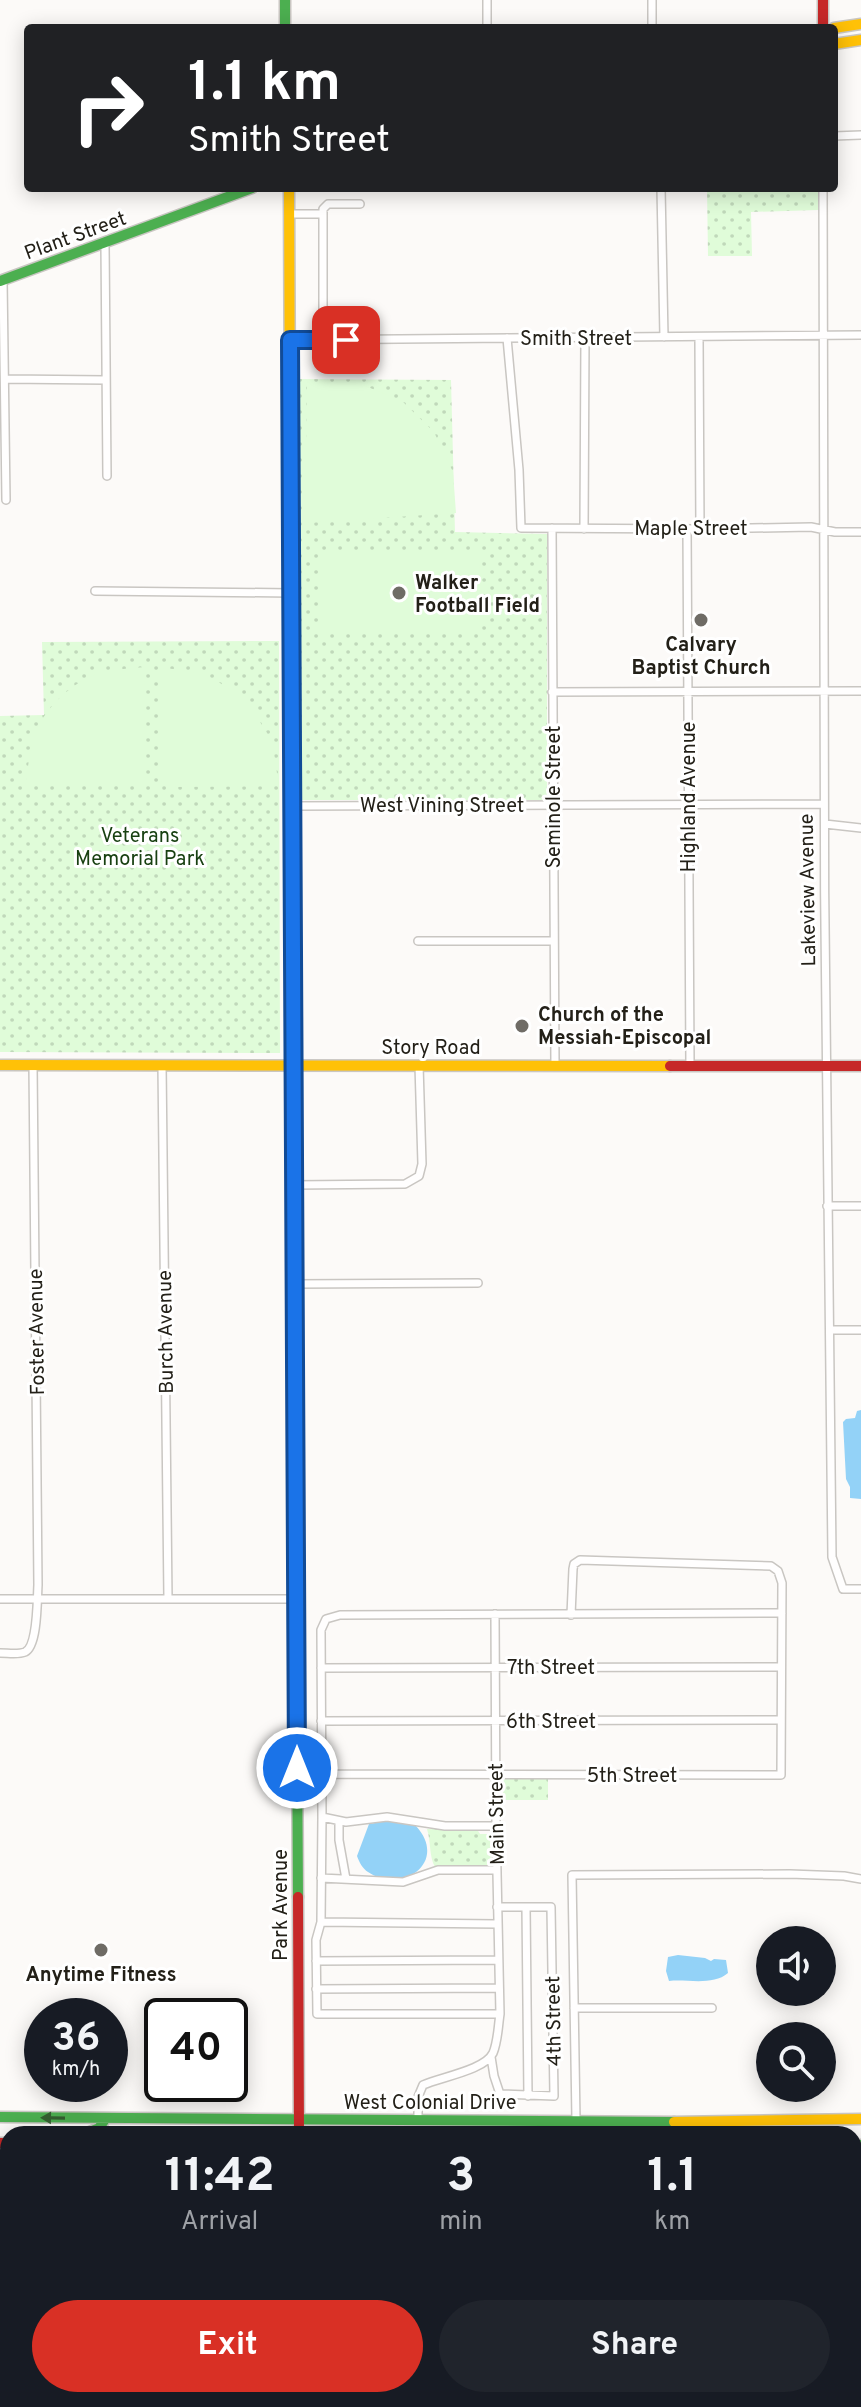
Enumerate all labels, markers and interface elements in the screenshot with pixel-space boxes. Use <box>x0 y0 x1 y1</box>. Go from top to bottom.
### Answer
text: 1.1 km <box>188 50 341 120</box>
icon: right <box>56 56 160 160</box>
text: Smith Street <box>188 119 390 165</box>
street label: Plant Street <box>21 206 130 267</box>
pin <box>312 306 380 374</box>
icon: arrive <box>324 318 368 362</box>
street label: Smith Street <box>520 327 632 353</box>
street label: Maple Street <box>634 517 748 543</box>
place label: Walker Football Field <box>415 571 540 620</box>
marker: Walker Football Field <box>390 584 408 602</box>
marker: Calvary Baptist Church <box>692 611 710 629</box>
place label: Calvary Baptist Church <box>631 633 771 682</box>
street label: Highland Avenue <box>677 721 703 873</box>
street label: Seminole Street <box>542 725 568 869</box>
street label: West Vining Street <box>360 794 524 820</box>
street label: Lakeview Avenue <box>795 813 823 967</box>
park label: Veterans Memorial Park <box>75 824 205 873</box>
place label: Church of the Messiah-Episcopal <box>538 1003 711 1052</box>
marker: Church of the Messiah-Episcopal <box>513 1017 531 1035</box>
street label: Story Road <box>381 1036 481 1062</box>
street label: Foster Avenue <box>24 1268 52 1396</box>
street label: Burch Avenue <box>153 1270 181 1394</box>
street label: 7th Street <box>507 1656 595 1682</box>
street label: 6th Street <box>506 1710 596 1736</box>
position arrow <box>255 1726 339 1810</box>
street label: Main Street <box>484 1763 512 1865</box>
street label: 5th Street <box>587 1764 677 1790</box>
street label: Park Avenue <box>269 1849 295 1961</box>
map controls <box>756 1926 836 2102</box>
button: sound <box>756 1926 836 2006</box>
marker: Anytime Fitness <box>92 1941 110 1959</box>
place label: Anytime Fitness <box>25 1963 177 1989</box>
street label: 4th Street <box>541 1975 569 2066</box>
speed limit sign: 40 <box>144 1998 248 2102</box>
text: 36 <box>52 2015 100 2065</box>
button: search <box>756 2022 836 2102</box>
text: km/h <box>52 2057 100 2083</box>
street label: West Colonial Drive <box>343 2091 517 2117</box>
one-way arrow <box>40 2112 65 2124</box>
text: 11:42 <box>165 2148 275 2208</box>
text: 3 <box>447 2148 475 2208</box>
text: 1.1 <box>647 2148 697 2208</box>
text: Arrival <box>181 2206 258 2239</box>
text: min <box>439 2206 483 2239</box>
text: km <box>654 2206 690 2239</box>
button: Exit <box>32 2300 423 2392</box>
button: Share <box>439 2300 830 2392</box>

